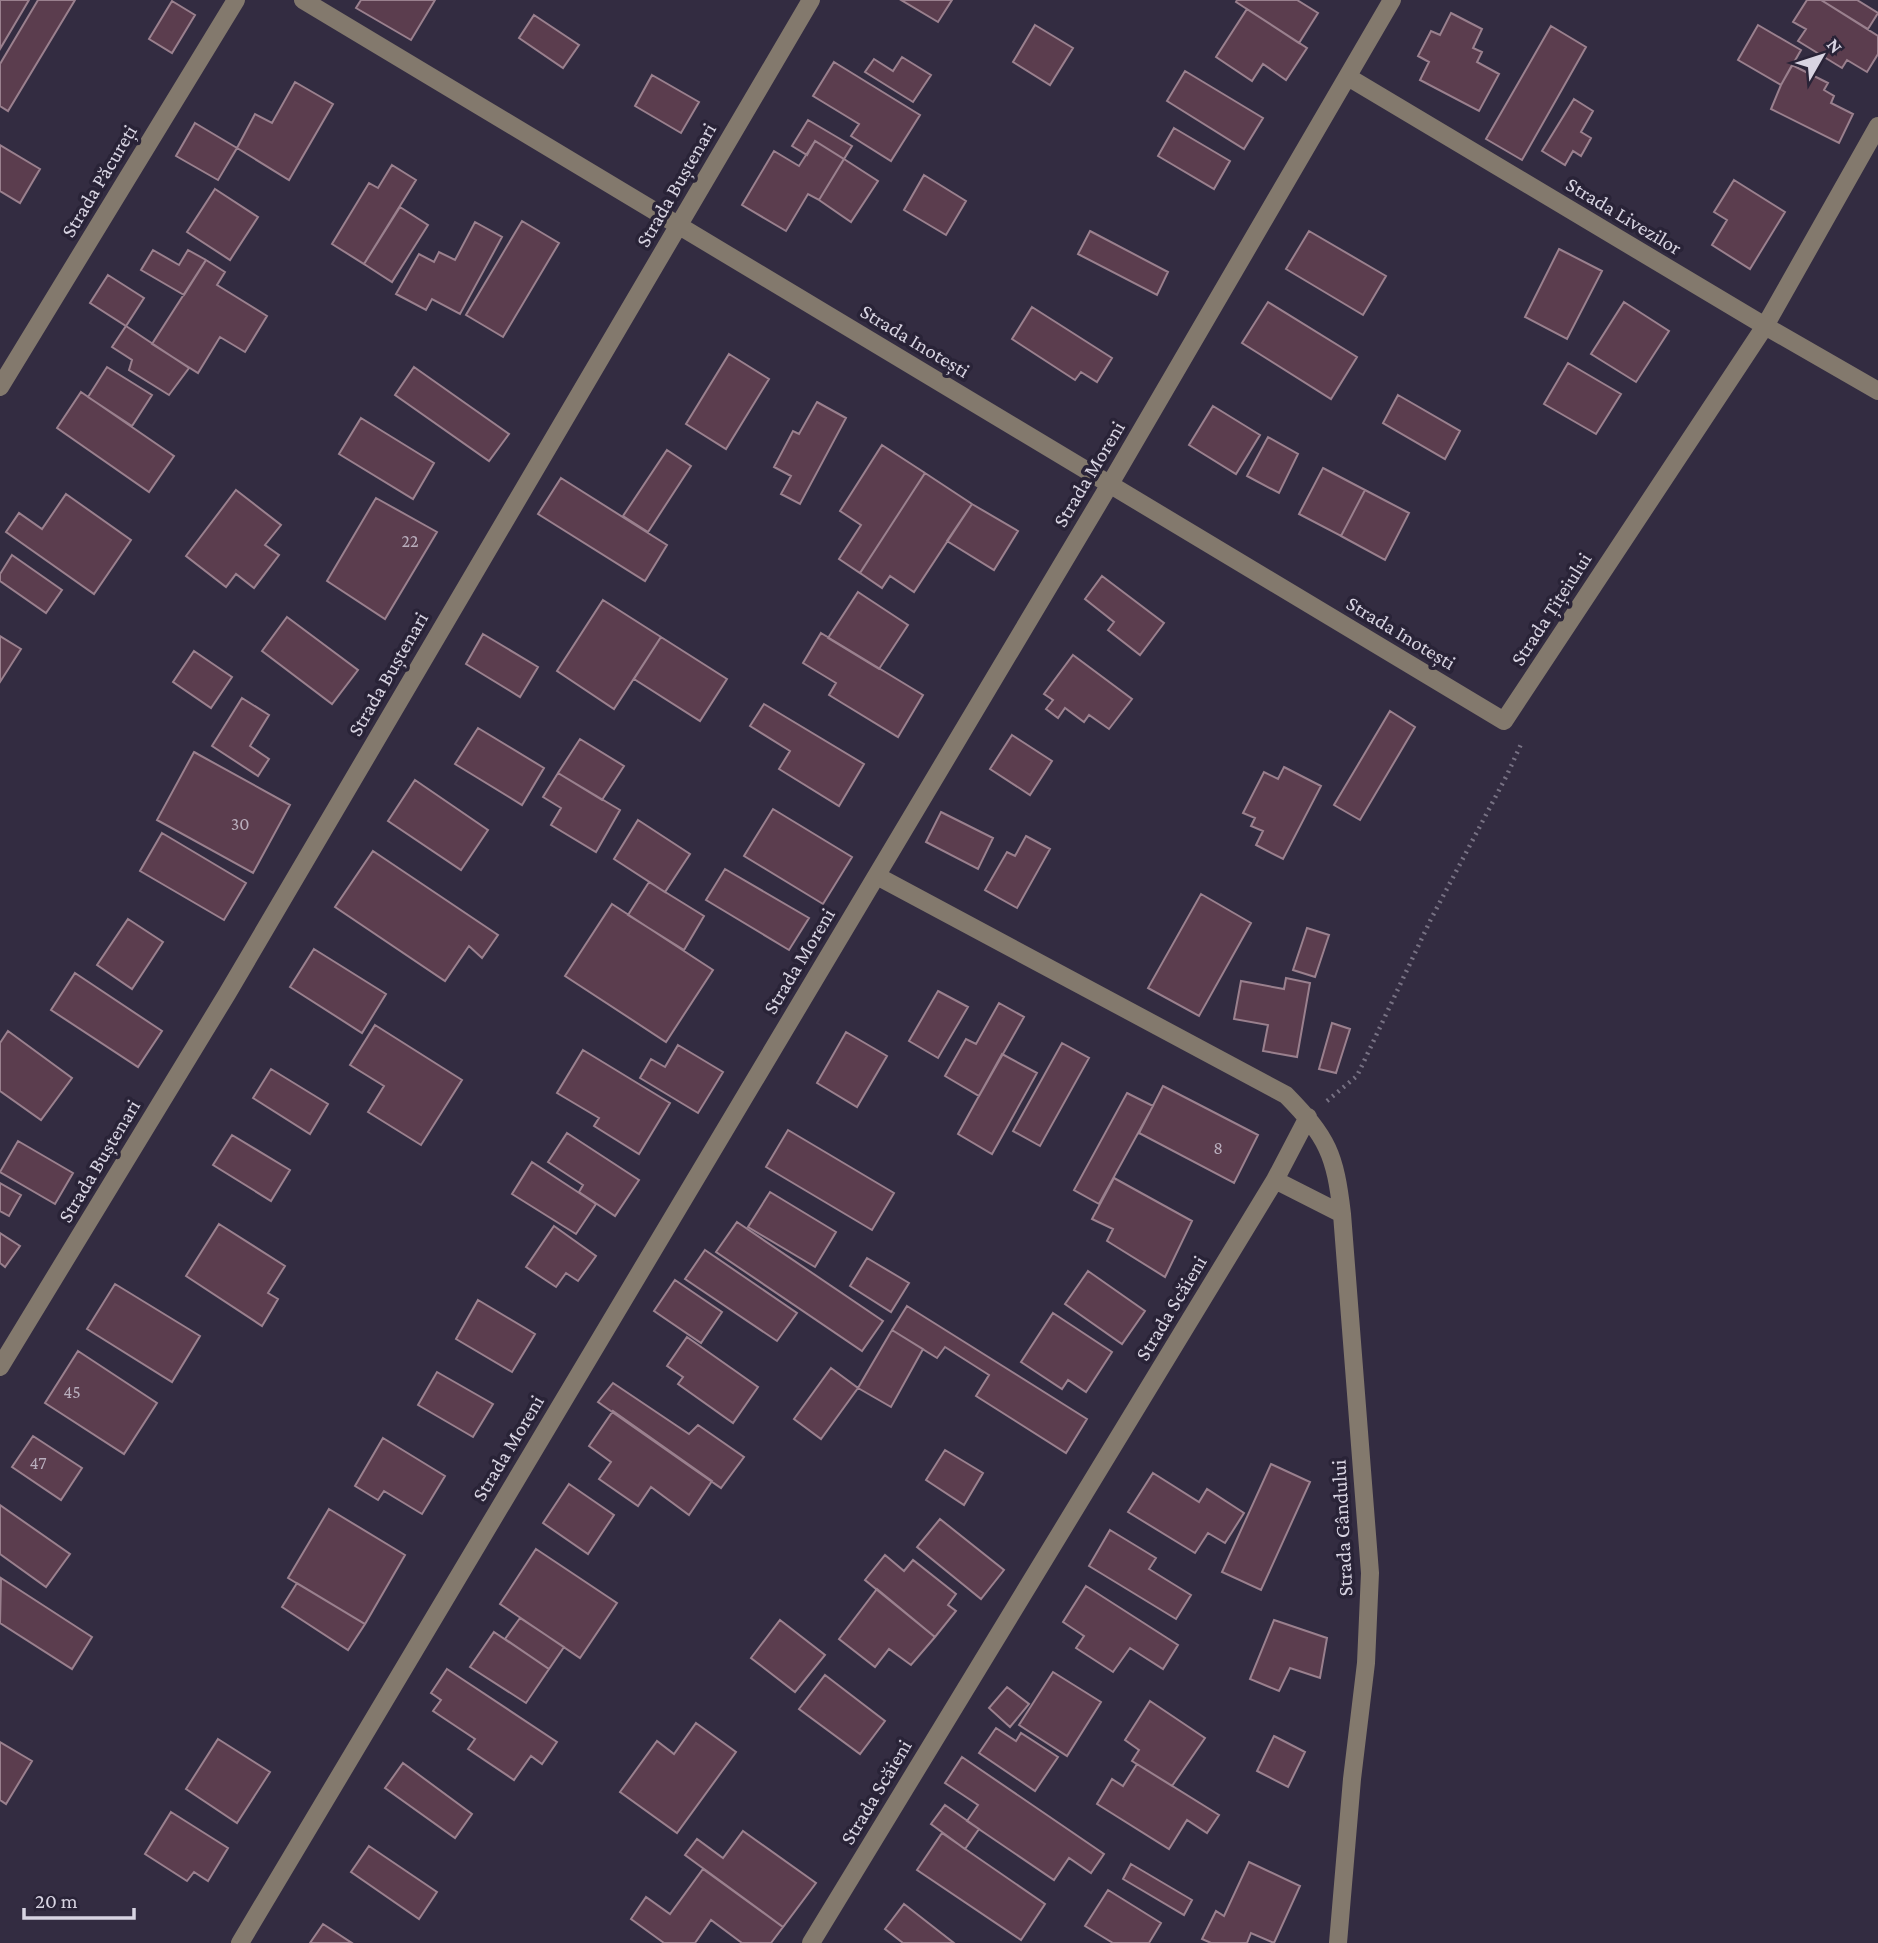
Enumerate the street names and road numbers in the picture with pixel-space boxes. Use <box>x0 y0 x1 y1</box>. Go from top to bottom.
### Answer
street label: Strada Buștenari <box>631 118 722 252</box>
street label: Strada Păcureți <box>56 120 143 242</box>
street label: Strada Livezilor <box>1562 172 1687 260</box>
street label: Strada Inotești <box>856 299 974 384</box>
street label: Strada Moreni <box>1048 416 1130 531</box>
street label: Strada Țițeiului <box>1506 548 1598 671</box>
street label: Strada Inotești <box>1342 591 1460 676</box>
street label: Strada Buștenari <box>343 607 434 741</box>
street label: Strada Moreni <box>758 903 840 1018</box>
street label: Strada Buștenari <box>53 1095 146 1227</box>
street label: Strada Scăieni <box>1130 1251 1212 1365</box>
street label: Strada Moreni <box>467 1390 549 1505</box>
street label: Strada Gândului <box>1326 1459 1358 1597</box>
street label: Strada Scăieni <box>835 1735 917 1849</box>

